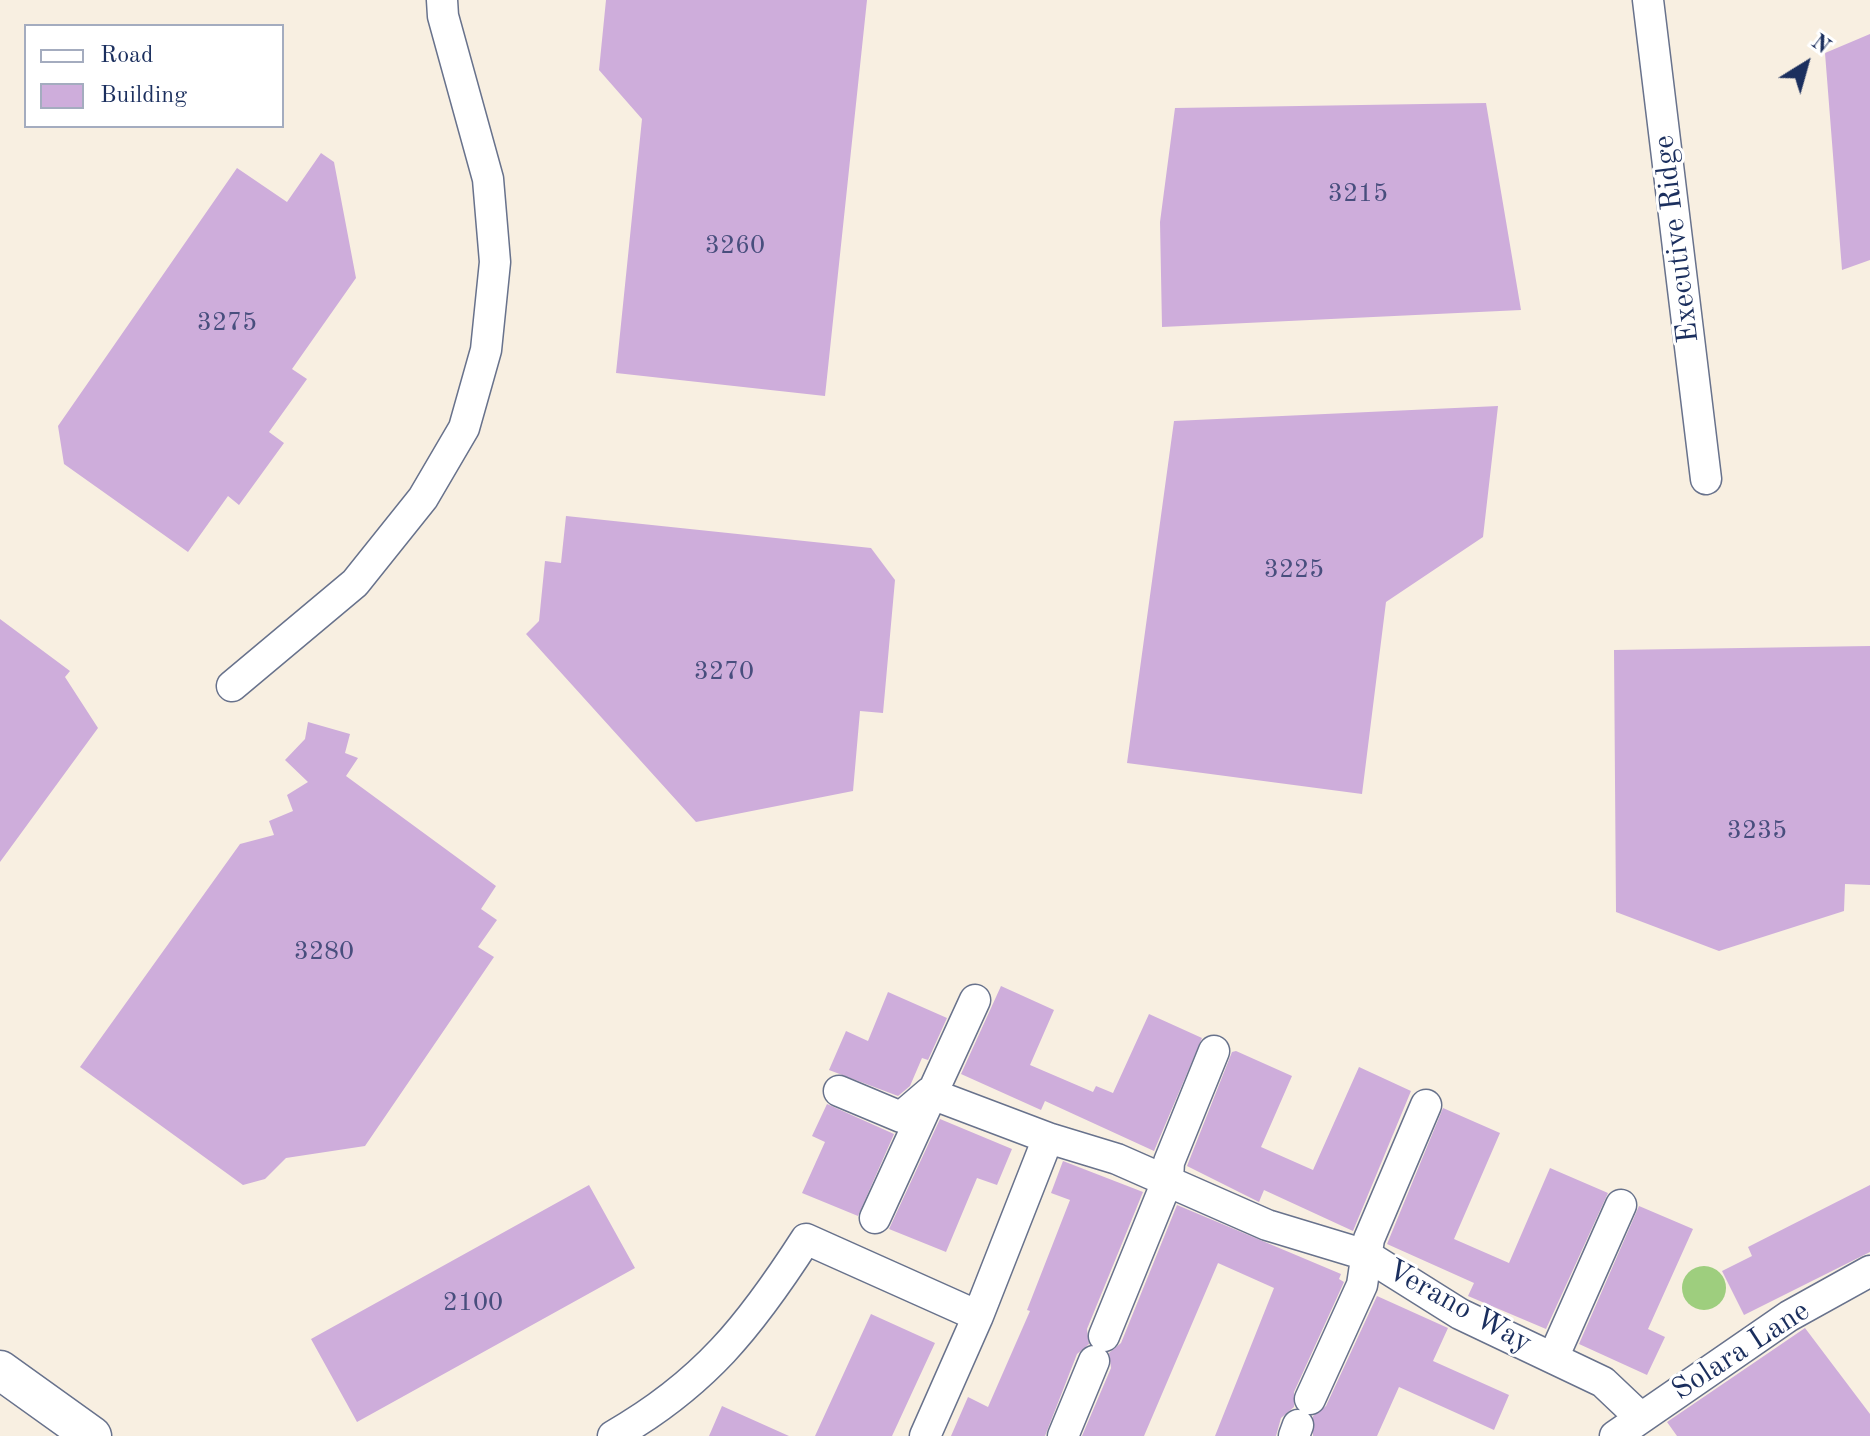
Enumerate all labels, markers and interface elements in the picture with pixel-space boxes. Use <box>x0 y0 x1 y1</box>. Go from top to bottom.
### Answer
legend <box>24 24 284 128</box>
north arrow <box>1766 24 1846 104</box>
text: N <box>1807 31 1834 59</box>
text: Road <box>100 44 153 68</box>
text: Building <box>100 84 187 108</box>
street label: Executive Ridge <box>1646 133 1708 345</box>
house number: 3215 <box>1328 178 1388 210</box>
house number: 3260 <box>705 230 765 262</box>
house number: 3275 <box>197 307 257 339</box>
house number: 3225 <box>1264 554 1324 586</box>
house number: 3270 <box>694 656 754 688</box>
house number: 3235 <box>1727 815 1787 847</box>
house number: 3280 <box>294 936 354 968</box>
street label: Verano Way <box>1380 1252 1538 1362</box>
house number: 2100 <box>443 1287 503 1319</box>
street label: Solara Lane <box>1665 1293 1817 1409</box>

